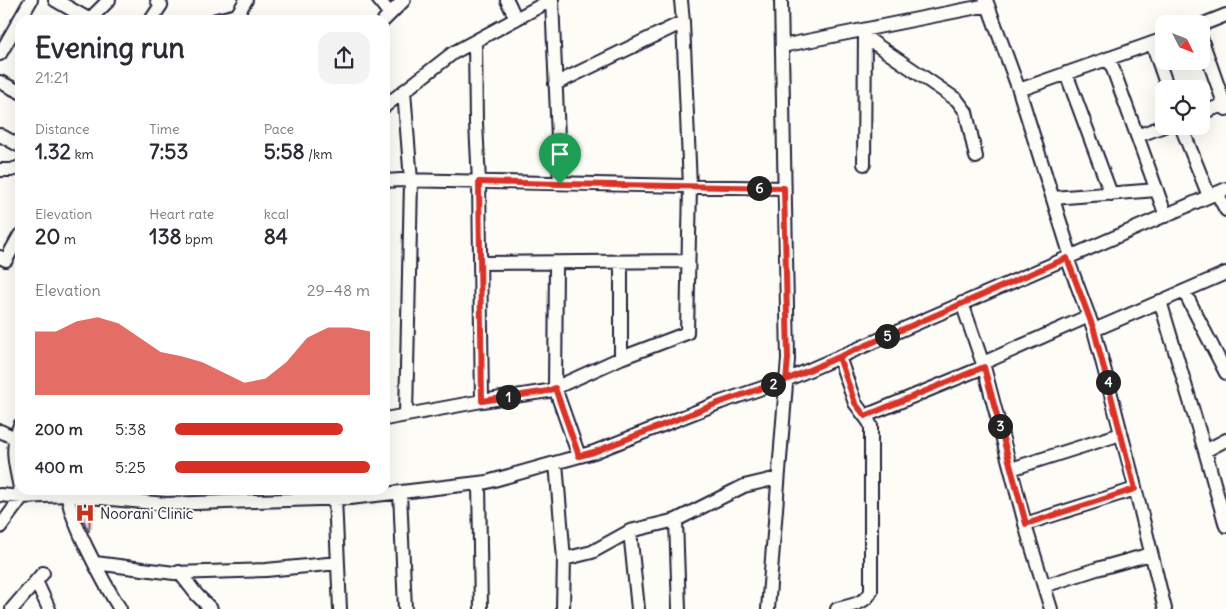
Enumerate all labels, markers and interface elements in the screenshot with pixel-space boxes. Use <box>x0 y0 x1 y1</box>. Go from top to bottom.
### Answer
north arrow <box>1155 15 1210 70</box>
map controls <box>1155 15 1210 135</box>
text: Evening run <box>35 30 185 66</box>
button: share <box>318 32 370 84</box>
text: 21:21 <box>35 67 69 87</box>
button: locate <box>1155 80 1210 135</box>
text: Distance <box>35 120 90 138</box>
text: Time <box>149 120 180 138</box>
text: Pace <box>264 120 294 138</box>
pin <box>539 133 581 184</box>
text: 1.32 <box>35 138 71 165</box>
text: 7:53 <box>149 138 188 165</box>
text: 5:58 <box>264 138 305 165</box>
icon: arrive <box>546 140 574 168</box>
text: km <box>71 145 94 163</box>
text: /km <box>305 145 333 163</box>
pin: 6 <box>746 176 772 200</box>
text: 6 <box>755 179 764 197</box>
text: Elevation <box>35 205 92 223</box>
text: Heart rate <box>149 205 214 223</box>
text: kcal <box>264 205 289 223</box>
text: 20 <box>35 223 60 250</box>
text: 138 <box>149 223 182 250</box>
text: 84 <box>264 223 288 250</box>
text: m <box>60 230 76 248</box>
text: bpm <box>182 230 213 248</box>
text: Elevation <box>35 280 101 300</box>
text: 29–48 m <box>307 280 370 300</box>
pin: 5 <box>874 324 900 348</box>
text: 5 <box>883 327 892 345</box>
pin: 4 <box>1096 370 1120 394</box>
pin: 2 <box>760 372 786 396</box>
text: 4 <box>1104 373 1113 391</box>
text: 2 <box>770 375 777 393</box>
pin: 1 <box>496 384 520 410</box>
text: 1 <box>506 388 511 406</box>
pin: 3 <box>988 414 1012 438</box>
text: 3 <box>997 417 1004 435</box>
text: 200 m <box>35 419 83 439</box>
text: 5:38 <box>115 419 146 439</box>
text: 400 m <box>35 457 83 477</box>
text: 5:25 <box>115 457 146 477</box>
hospital icon: Noorani Clinic <box>74 502 96 524</box>
place label: Noorani Clinic <box>100 504 194 523</box>

